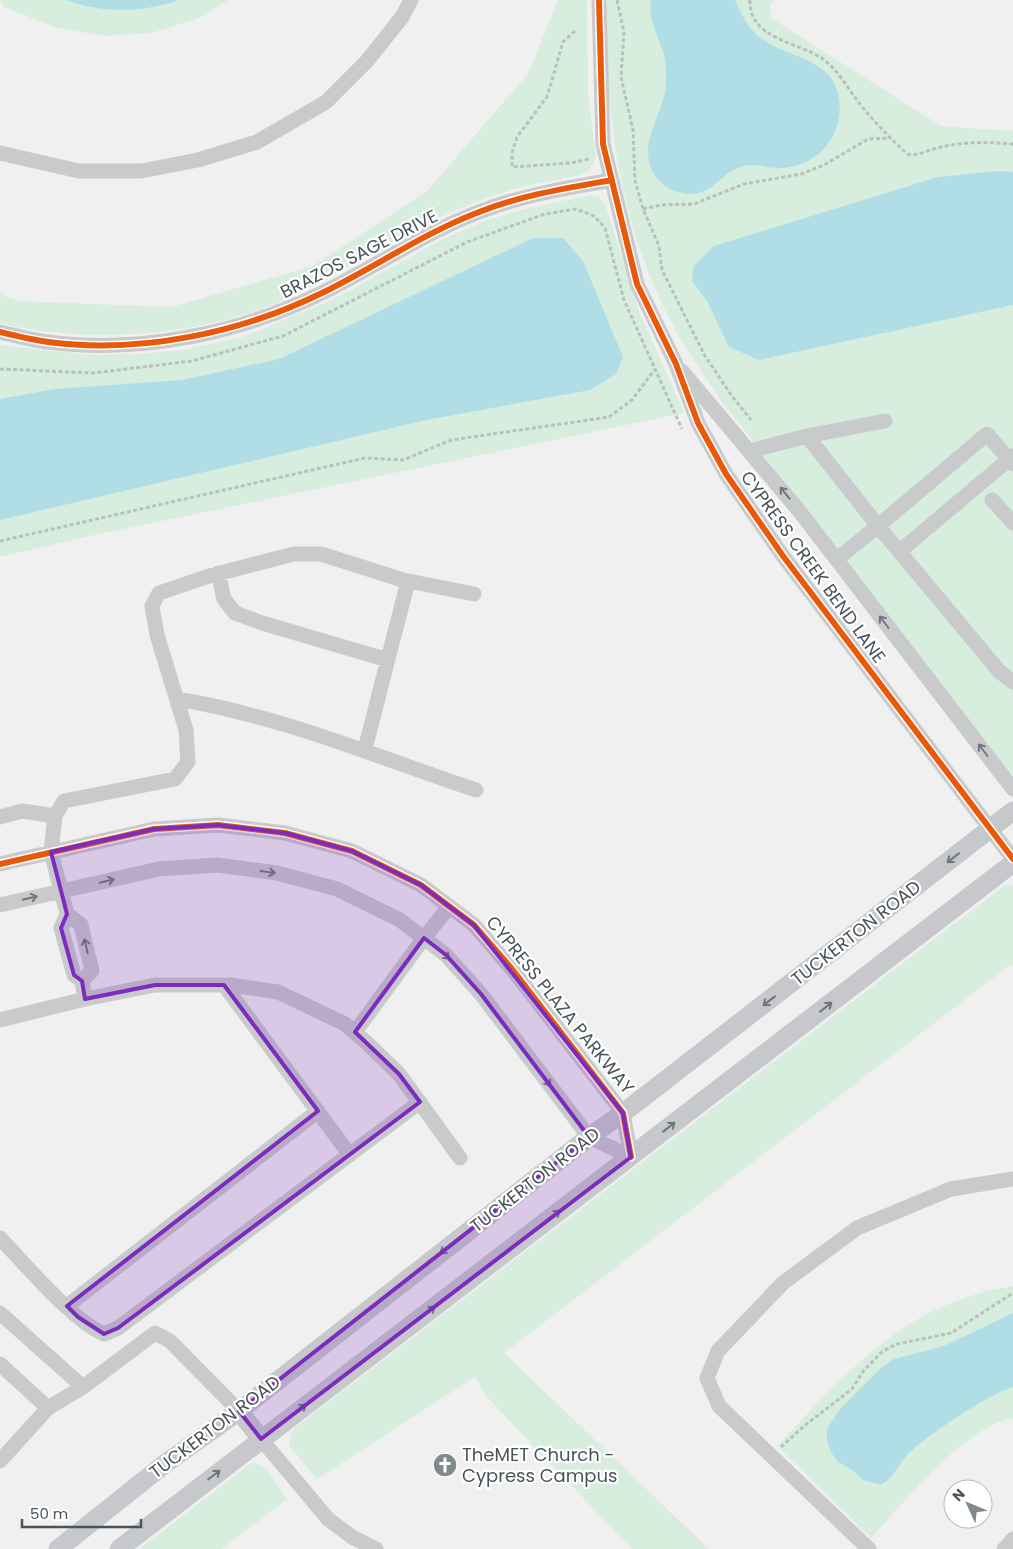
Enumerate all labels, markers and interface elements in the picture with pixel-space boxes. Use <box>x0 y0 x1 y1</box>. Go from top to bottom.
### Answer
street label: BRAZOS SAGE DRIVE <box>276 203 442 304</box>
street label: CYPRESS CREEK BEND LANE <box>735 465 892 668</box>
one-way arrow <box>779 487 790 500</box>
one-way arrow <box>879 615 890 628</box>
one-way arrow <box>978 744 989 757</box>
one-way arrow <box>947 853 960 864</box>
one-way arrow <box>259 867 275 877</box>
street label: TUCKERTON ROAD <box>786 874 926 991</box>
one-way arrow <box>98 876 114 885</box>
one-way arrow <box>21 893 37 902</box>
street label: CYPRESS PLAZA PARKWAY <box>481 910 640 1099</box>
one-way arrow <box>81 939 90 955</box>
one-way arrow <box>437 948 450 959</box>
one-way arrow <box>763 995 776 1006</box>
one-way arrow <box>819 1001 832 1012</box>
one-way arrow <box>540 1073 551 1086</box>
street label: TUCKERTON ROAD <box>465 1121 605 1238</box>
one-way arrow <box>662 1122 676 1132</box>
one-way arrow <box>547 1210 561 1220</box>
one-way arrow <box>440 1244 453 1255</box>
one-way arrow <box>422 1305 435 1316</box>
street label: TUCKERTON ROAD <box>144 1369 285 1484</box>
one-way arrow <box>293 1404 307 1414</box>
place label: TheMET Church - Cypress Campus <box>462 1442 617 1488</box>
church icon: TheMET Church - Cypress Campus <box>432 1452 458 1478</box>
one-way arrow <box>207 1470 221 1480</box>
north arrow <box>943 1479 993 1529</box>
text: N <box>948 1484 969 1506</box>
scale bar <box>22 1496 141 1528</box>
text: 50 m <box>30 1503 68 1524</box>

